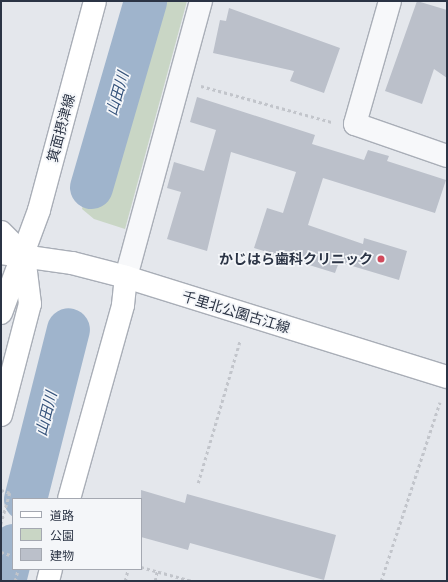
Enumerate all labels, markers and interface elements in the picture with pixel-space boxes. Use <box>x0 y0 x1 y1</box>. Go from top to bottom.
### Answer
water label: 山田川 <box>103 70 133 118</box>
street label: 箕面摂津線 <box>44 92 78 164</box>
place label: かじはら歯科クリニック <box>219 251 373 267</box>
marker: かじはら歯科クリニック <box>376 254 386 264</box>
street label: 千里北公園古江線 <box>180 288 292 336</box>
water label: 山田川 <box>33 390 61 438</box>
legend <box>12 498 142 570</box>
text: 道路 <box>50 509 74 523</box>
text: 公園 <box>50 529 74 543</box>
text: 建物 <box>50 549 74 563</box>

